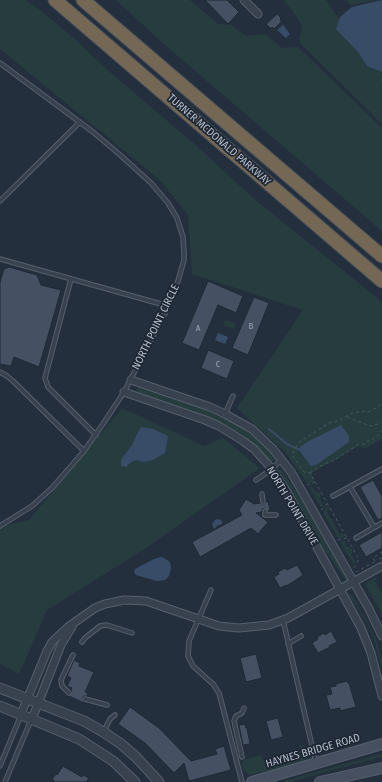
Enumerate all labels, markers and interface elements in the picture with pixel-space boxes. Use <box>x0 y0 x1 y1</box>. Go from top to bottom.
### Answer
street label: TURNER MCDONALD PARKWAY <box>165 92 273 188</box>
street label: NORTH POINT CIRCLE <box>130 282 182 372</box>
house number: B <box>249 321 253 331</box>
house number: A <box>196 323 200 333</box>
house number: C <box>216 359 220 369</box>
street label: NORTH POINT DRIVE <box>263 464 321 548</box>
street label: HAYNES BRIDGE ROAD <box>264 731 362 771</box>

